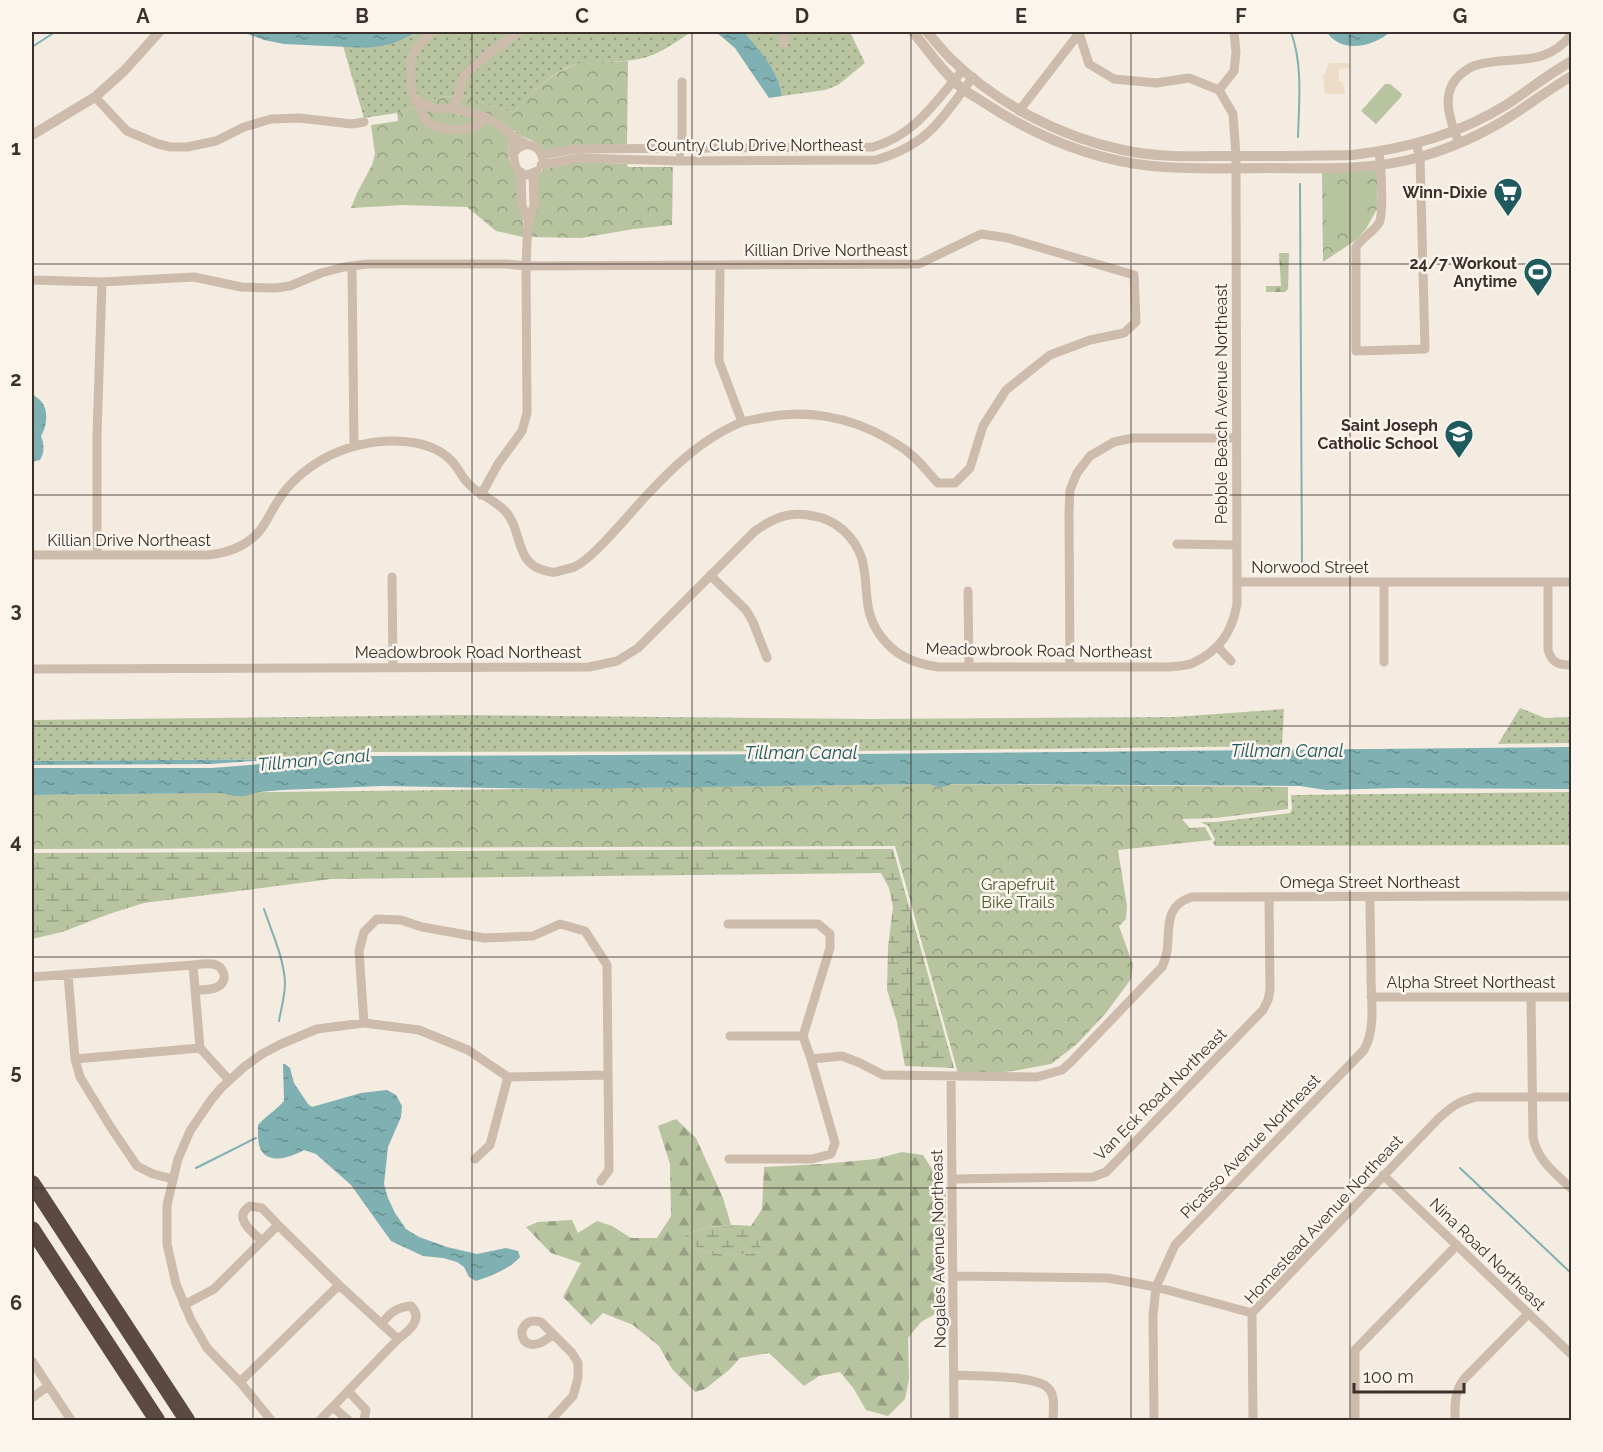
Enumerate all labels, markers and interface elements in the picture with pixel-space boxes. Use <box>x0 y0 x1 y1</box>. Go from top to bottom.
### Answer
text: A <box>136 4 150 28</box>
text: B <box>355 4 369 28</box>
text: C <box>575 4 589 28</box>
text: D <box>795 4 809 28</box>
text: E <box>1015 4 1027 28</box>
text: F <box>1235 4 1247 28</box>
text: G <box>1453 4 1467 28</box>
text: 1 <box>11 136 21 160</box>
street label: Country Club Drive Northeast <box>647 136 864 155</box>
supermarket icon: Winn-Dixie <box>1492 176 1524 218</box>
place label: Winn-Dixie <box>1402 183 1487 202</box>
street label: Killian Drive Northeast <box>744 241 908 260</box>
place label: 24/7 Workout Anytime <box>1410 254 1517 291</box>
sports icon: 24/7 Workout Anytime <box>1522 256 1554 298</box>
street label: Pebble Beach Avenue Northeast <box>1212 283 1231 524</box>
text: 2 <box>10 367 22 391</box>
place label: Saint Joseph Catholic School <box>1317 416 1439 453</box>
school or university icon: Saint Joseph Catholic School <box>1443 418 1475 460</box>
street label: Killian Drive Northeast <box>47 531 211 550</box>
street label: Norwood Street <box>1251 558 1369 577</box>
text: 3 <box>10 598 22 622</box>
street label: Meadowbrook Road Northeast <box>925 639 1153 662</box>
street label: Meadowbrook Road Northeast <box>355 643 582 662</box>
water label: Tillman Canal <box>1230 740 1344 761</box>
water label: Tillman Canal <box>744 742 858 763</box>
water label: Tillman Canal <box>257 744 371 775</box>
text: 4 <box>10 829 22 853</box>
street label: Omega Street Northeast <box>1280 873 1461 892</box>
park label: Grapefruit Bike Trails <box>981 875 1056 912</box>
street label: Alpha Street Northeast <box>1387 973 1556 992</box>
street label: Van Eck Road Northeast <box>1090 1024 1231 1164</box>
text: 5 <box>10 1060 22 1084</box>
street label: Picasso Avenue Northeast <box>1176 1070 1325 1222</box>
street label: Homestead Avenue Northeast <box>1240 1131 1407 1307</box>
street label: Nogales Avenue Northeast <box>927 1149 950 1349</box>
street label: Nina Road Northeast <box>1426 1194 1550 1315</box>
text: 6 <box>10 1291 22 1315</box>
scale bar <box>1354 1356 1464 1394</box>
text: 100 m <box>1363 1366 1414 1387</box>

